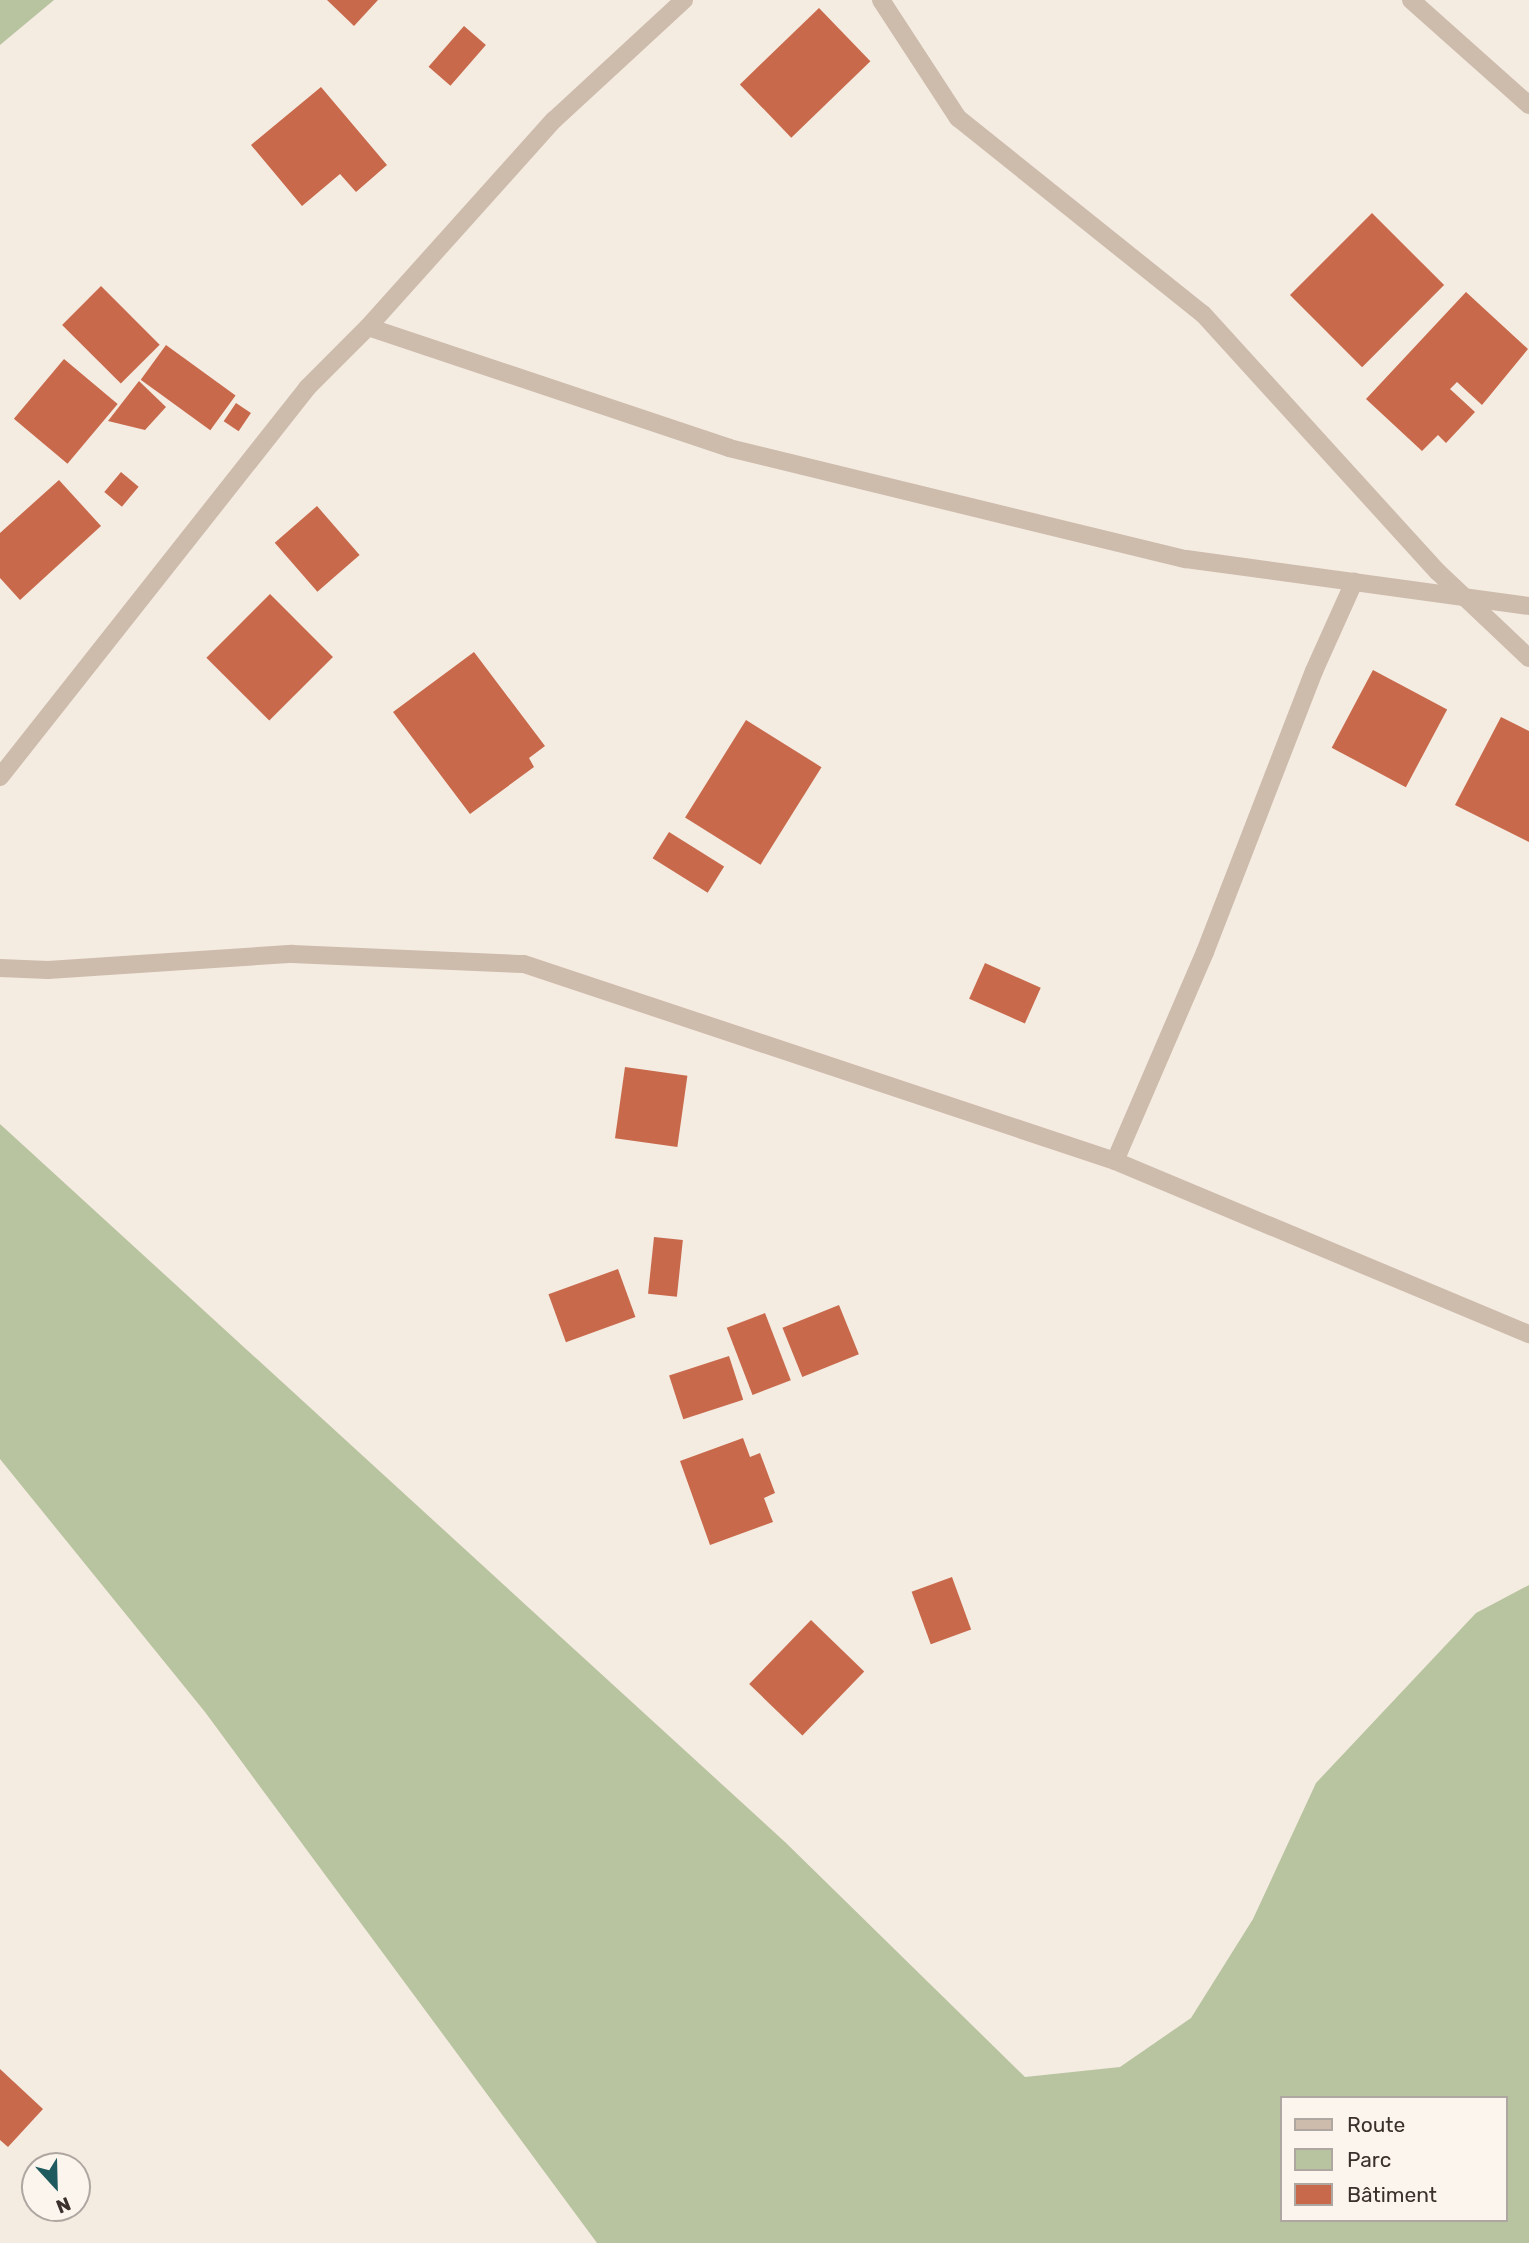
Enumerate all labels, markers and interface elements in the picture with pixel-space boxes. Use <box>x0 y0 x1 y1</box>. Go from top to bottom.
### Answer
legend <box>1280 2096 1508 2222</box>
text: Route <box>1347 2112 1405 2137</box>
text: Parc <box>1347 2147 1391 2172</box>
north arrow <box>21 2152 91 2222</box>
text: Bâtiment <box>1347 2182 1437 2207</box>
text: N <box>53 2192 74 2218</box>

